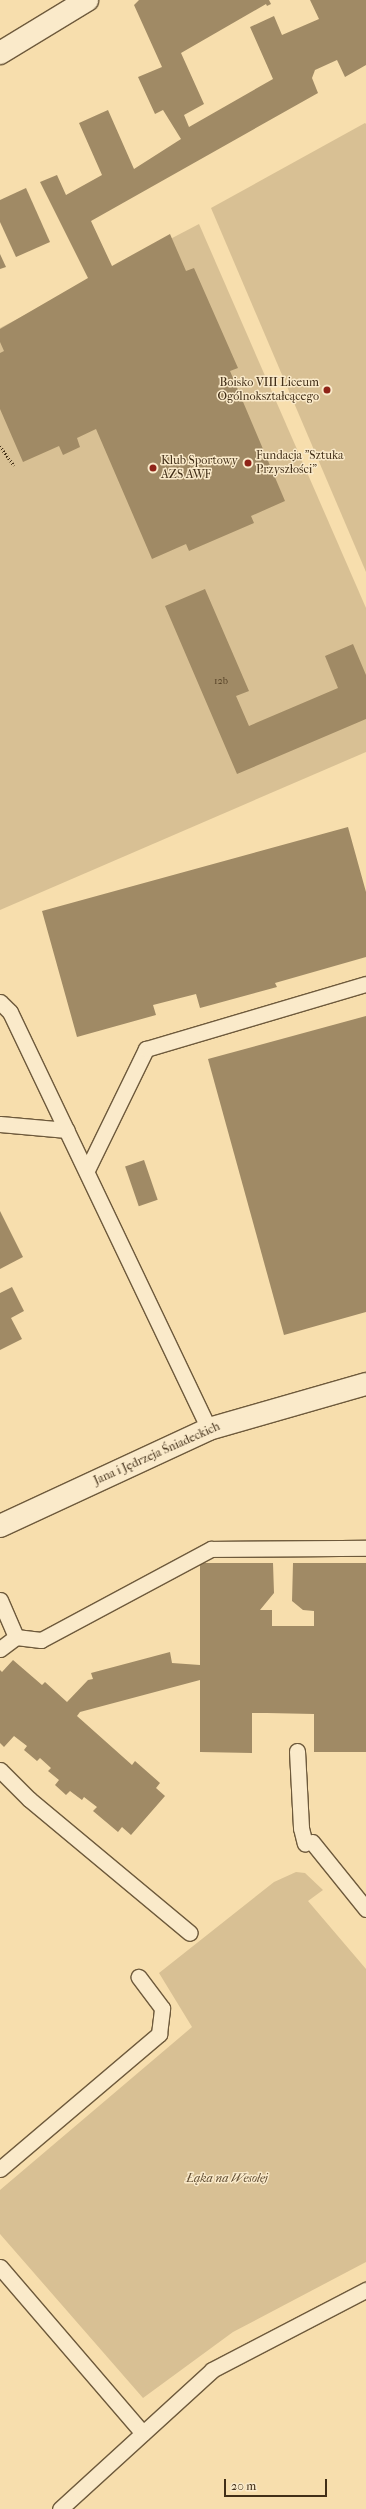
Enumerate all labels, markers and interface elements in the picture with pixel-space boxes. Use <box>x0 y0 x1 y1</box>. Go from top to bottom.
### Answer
place label: Boisko VIII Liceum Ogólnokształcącego <box>217 376 319 404</box>
marker: Boisko VIII Liceum Ogólnokształcącego <box>322 385 332 395</box>
place label: Fundacja "Sztuka Przyszłości" <box>256 449 344 477</box>
place label: Klub Sportowy AZS AWF <box>161 454 238 482</box>
marker: Fundacja "Sztuka Przyszłości" <box>243 458 253 468</box>
marker: Klub Sportowy AZS AWF <box>148 463 158 473</box>
house number: 12b <box>214 676 228 688</box>
street label: Jana i Jędrzeja Śniadeckich <box>92 1420 222 1488</box>
park label: Łąka na Wesołej <box>186 2172 268 2186</box>
scale bar <box>226 2471 329 2497</box>
text: 20 m <box>231 2479 256 2493</box>

